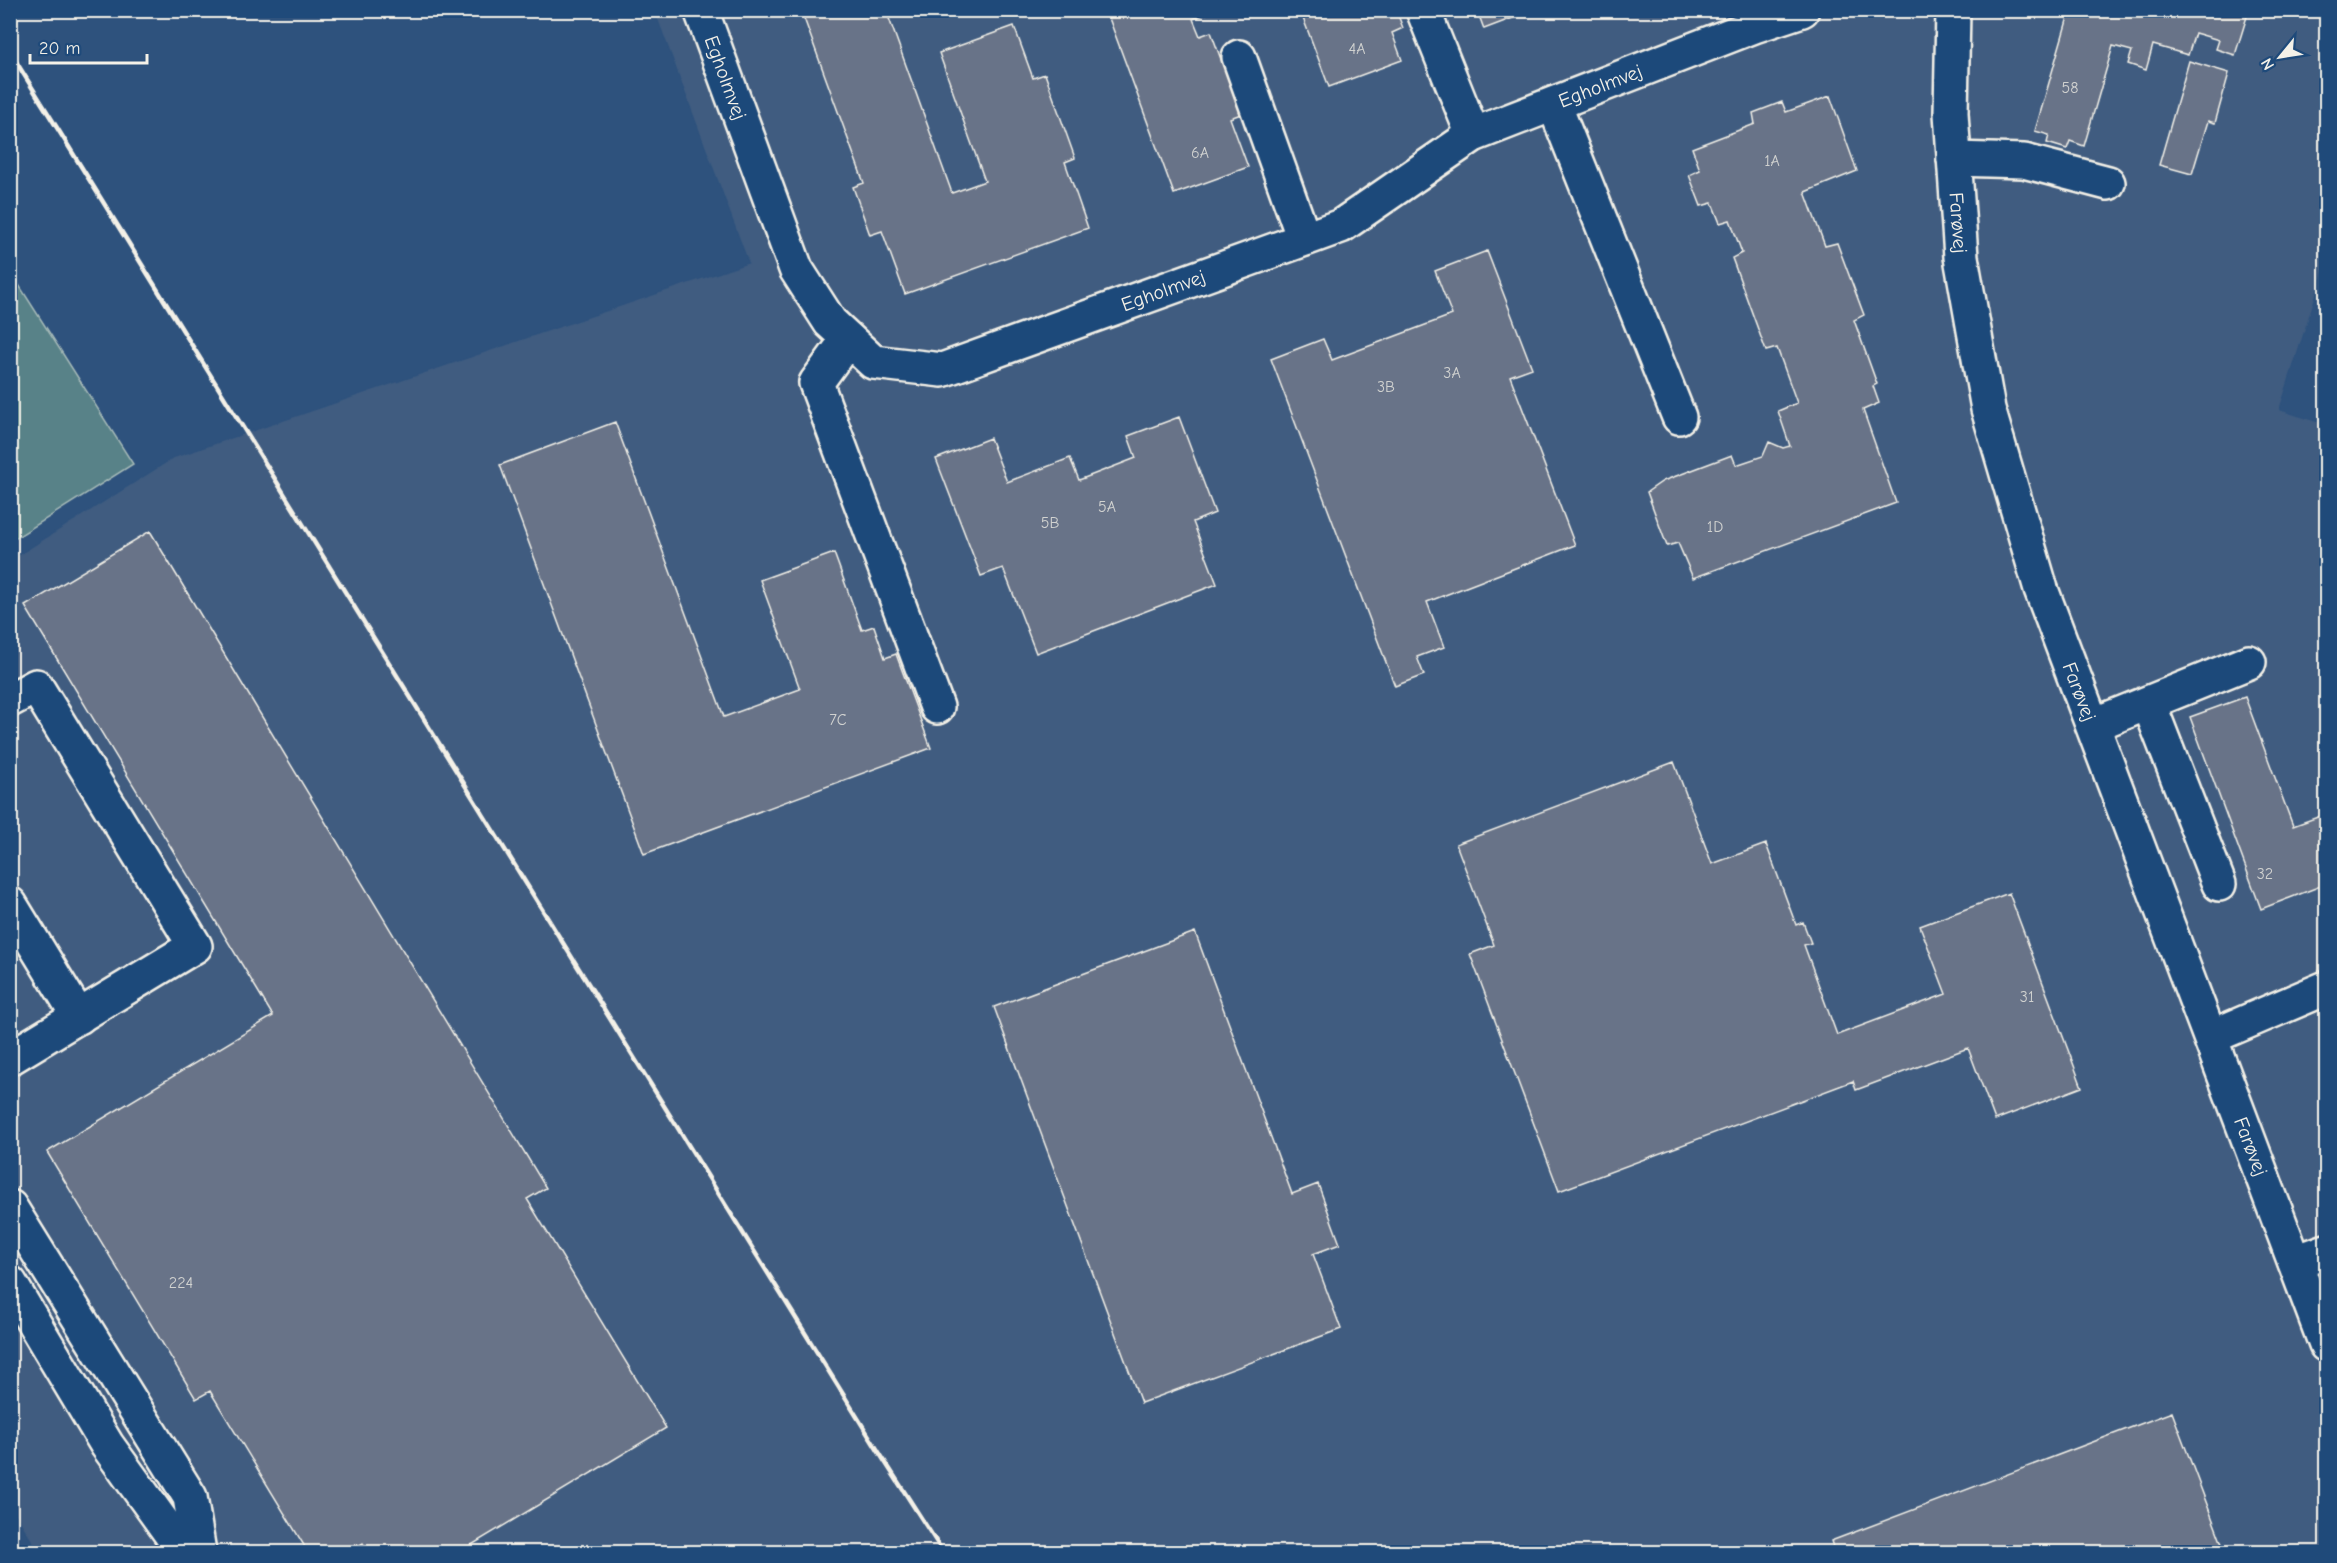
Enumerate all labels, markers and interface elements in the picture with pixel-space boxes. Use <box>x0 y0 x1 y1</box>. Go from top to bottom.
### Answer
scale bar <box>30 27 147 65</box>
north arrow <box>2250 27 2310 87</box>
street label: Egholmvej <box>699 33 751 123</box>
text: 20 m <box>39 38 80 59</box>
house number: 4A <box>1348 40 1366 58</box>
text: N <box>2257 55 2278 73</box>
street label: Egholmvej <box>1555 60 1645 113</box>
house number: 58 <box>2062 79 2078 97</box>
house number: 6A <box>1191 144 1209 162</box>
house number: 1A <box>1764 152 1780 170</box>
street label: Farøvej <box>1945 191 1972 254</box>
street label: Egholmvej <box>1118 265 1208 316</box>
house number: 3A <box>1443 364 1461 382</box>
house number: 3B <box>1377 378 1395 396</box>
house number: 5A <box>1098 498 1116 516</box>
house number: 5B <box>1041 514 1059 532</box>
house number: 1D <box>1707 518 1723 536</box>
street label: Farøvej <box>2058 659 2101 724</box>
house number: 7C <box>829 711 847 729</box>
house number: 32 <box>2257 865 2273 883</box>
house number: 31 <box>2020 988 2034 1006</box>
street label: Farøvej <box>2229 1114 2272 1179</box>
house number: 224 <box>169 1274 193 1292</box>

